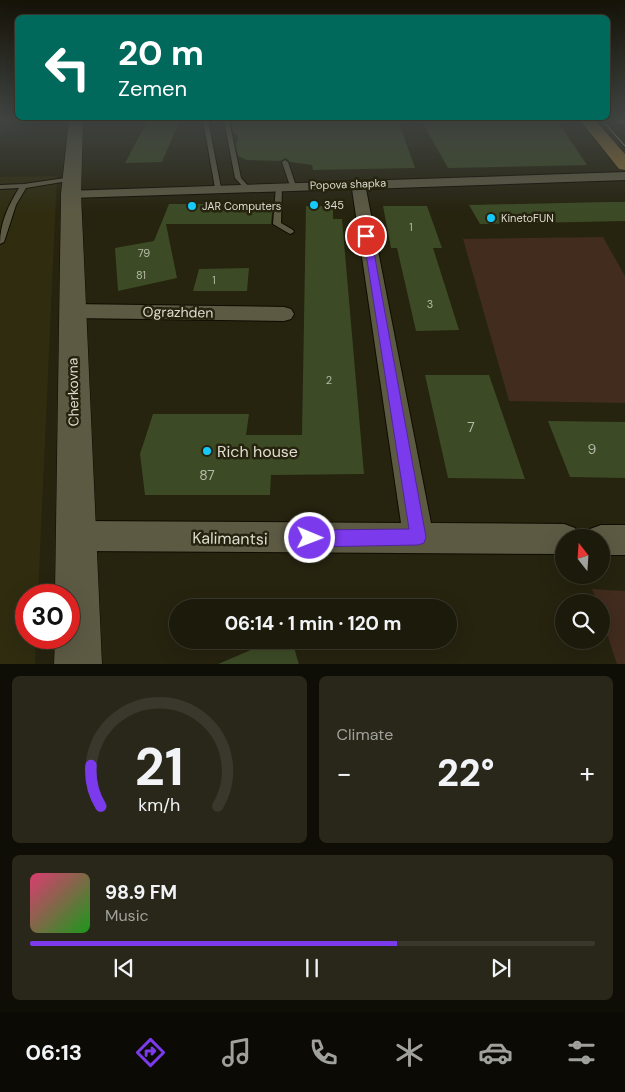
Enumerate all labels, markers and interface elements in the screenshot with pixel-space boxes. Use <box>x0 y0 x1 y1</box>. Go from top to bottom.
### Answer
text: 20 m <box>118 30 204 76</box>
icon: left <box>35 35 100 100</box>
text: Zemen <box>118 74 187 103</box>
street label: Popova shapka <box>310 176 386 192</box>
place label: 345 <box>324 198 344 212</box>
place label: JAR Computers <box>202 199 281 213</box>
marker: 345 <box>308 199 320 211</box>
marker: JAR Computers <box>186 200 198 212</box>
place label: KinetoFUN <box>501 211 554 225</box>
marker: KinetoFUN <box>485 212 497 224</box>
pin <box>345 215 387 257</box>
house number: 1 <box>409 220 413 234</box>
icon: arrive <box>352 222 380 250</box>
house number: 79 <box>138 246 150 260</box>
house number: 81 <box>136 268 146 282</box>
house number: 1 <box>212 273 216 287</box>
house number: 3 <box>427 297 433 311</box>
street label: Ograzhden <box>143 302 213 322</box>
street label: Cherkovna <box>63 357 83 427</box>
house number: 2 <box>326 373 332 387</box>
house number: 7 <box>467 418 475 436</box>
house number: 9 <box>588 440 597 458</box>
place label: Rich house <box>217 441 298 462</box>
marker: Rich house <box>201 445 213 457</box>
house number: 87 <box>199 466 215 484</box>
position arrow <box>283 511 335 563</box>
street label: Kalimantsi <box>192 527 268 550</box>
north arrow <box>555 529 610 584</box>
map controls <box>555 529 610 649</box>
speed limit sign: 30 <box>15 584 80 649</box>
button: search <box>555 594 610 649</box>
text: 06:14 · 1 min · 120 m <box>225 611 401 636</box>
text: Climate <box>337 724 393 745</box>
text: 21 <box>135 733 184 801</box>
text: 22° <box>437 748 495 798</box>
text: − <box>337 755 352 792</box>
text: + <box>580 755 595 792</box>
text: km/h <box>138 793 180 817</box>
text: 98.9 FM <box>105 880 177 905</box>
text: Music <box>105 905 149 926</box>
icon: previous <box>110 954 138 982</box>
icon: pause <box>298 954 326 982</box>
icon: next <box>487 954 515 982</box>
icon: directions <box>133 1035 168 1070</box>
icon: music <box>219 1035 254 1070</box>
icon: phone <box>306 1035 341 1070</box>
icon: climate <box>392 1035 427 1070</box>
icon: car <box>478 1035 513 1070</box>
icon: filters <box>564 1035 599 1070</box>
text: 06:13 <box>26 1038 82 1067</box>

